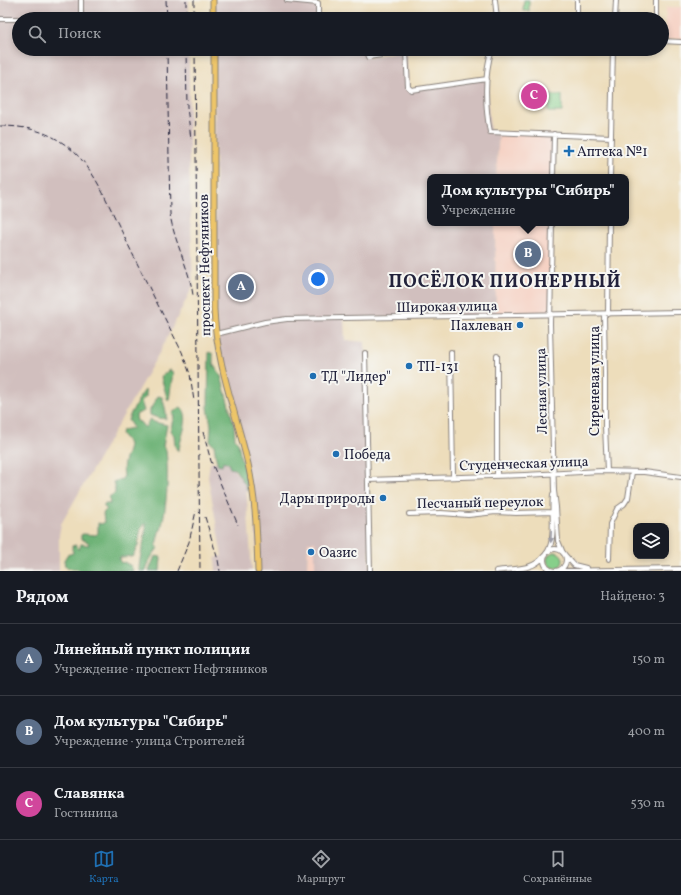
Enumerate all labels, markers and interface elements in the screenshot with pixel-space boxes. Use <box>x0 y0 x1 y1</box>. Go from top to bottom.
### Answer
search box <box>12 12 669 56</box>
icon: search <box>26 23 48 45</box>
text: Поиск <box>58 24 101 45</box>
pin: C <box>521 81 547 111</box>
place label: Аптека №1 <box>577 143 648 162</box>
marker: Аптека №1 <box>564 146 574 156</box>
popup <box>427 174 629 226</box>
text: Дом культуры "Сибирь" <box>441 181 615 202</box>
street label: проспект Нефтяников <box>195 194 216 336</box>
text: Учреждение <box>441 202 515 220</box>
pin: B <box>515 239 541 269</box>
your location <box>308 269 328 289</box>
district label: ПОСЁЛОК ПИОНЕРНЫЙ <box>388 269 622 295</box>
pin: A <box>228 272 254 302</box>
street label: Широкая улица <box>396 297 498 318</box>
place label: Пахлеван <box>451 317 512 336</box>
marker: Пахлеван <box>515 320 525 330</box>
street label: Сиреневая улица <box>586 326 605 436</box>
street label: Лесная улица <box>532 348 553 434</box>
place label: ТП-131 <box>417 358 459 377</box>
marker: ТП-131 <box>404 361 414 371</box>
place label: ТД "Лидер" <box>321 368 391 387</box>
marker: ТД "Лидер" <box>308 371 318 381</box>
place label: Победа <box>344 446 391 465</box>
marker: Победа <box>331 449 341 459</box>
street label: Студенческая улица <box>459 453 589 476</box>
place label: Дары природы <box>280 490 375 509</box>
marker: Дары природы <box>378 493 388 503</box>
street label: Песчаный переулок <box>417 493 544 514</box>
map controls <box>633 523 669 559</box>
button: layers <box>633 523 669 559</box>
one-way arrow <box>548 531 555 543</box>
place label: Оазис <box>319 544 357 563</box>
marker: Оазис <box>306 547 316 557</box>
text: Рядом <box>16 586 69 609</box>
text: Найдено: 3 <box>600 588 665 606</box>
text: Линейный пункт полиции <box>54 640 250 661</box>
text: A <box>24 651 34 669</box>
text: 150 m <box>632 651 665 669</box>
text: Учреждение · проспект Нефтяников <box>54 661 268 679</box>
text: Дом культуры "Сибирь" <box>54 712 228 733</box>
text: B <box>25 723 33 741</box>
text: 400 m <box>628 723 665 741</box>
text: Учреждение · улица Строителей <box>54 733 245 751</box>
text: Славянка <box>54 784 125 805</box>
text: C <box>25 795 33 813</box>
text: 530 m <box>630 795 665 813</box>
text: Гостиница <box>54 805 118 823</box>
tab: Карта <box>89 848 119 887</box>
tab: Маршрут <box>297 848 345 887</box>
tab: Сохранённые <box>523 848 592 887</box>

